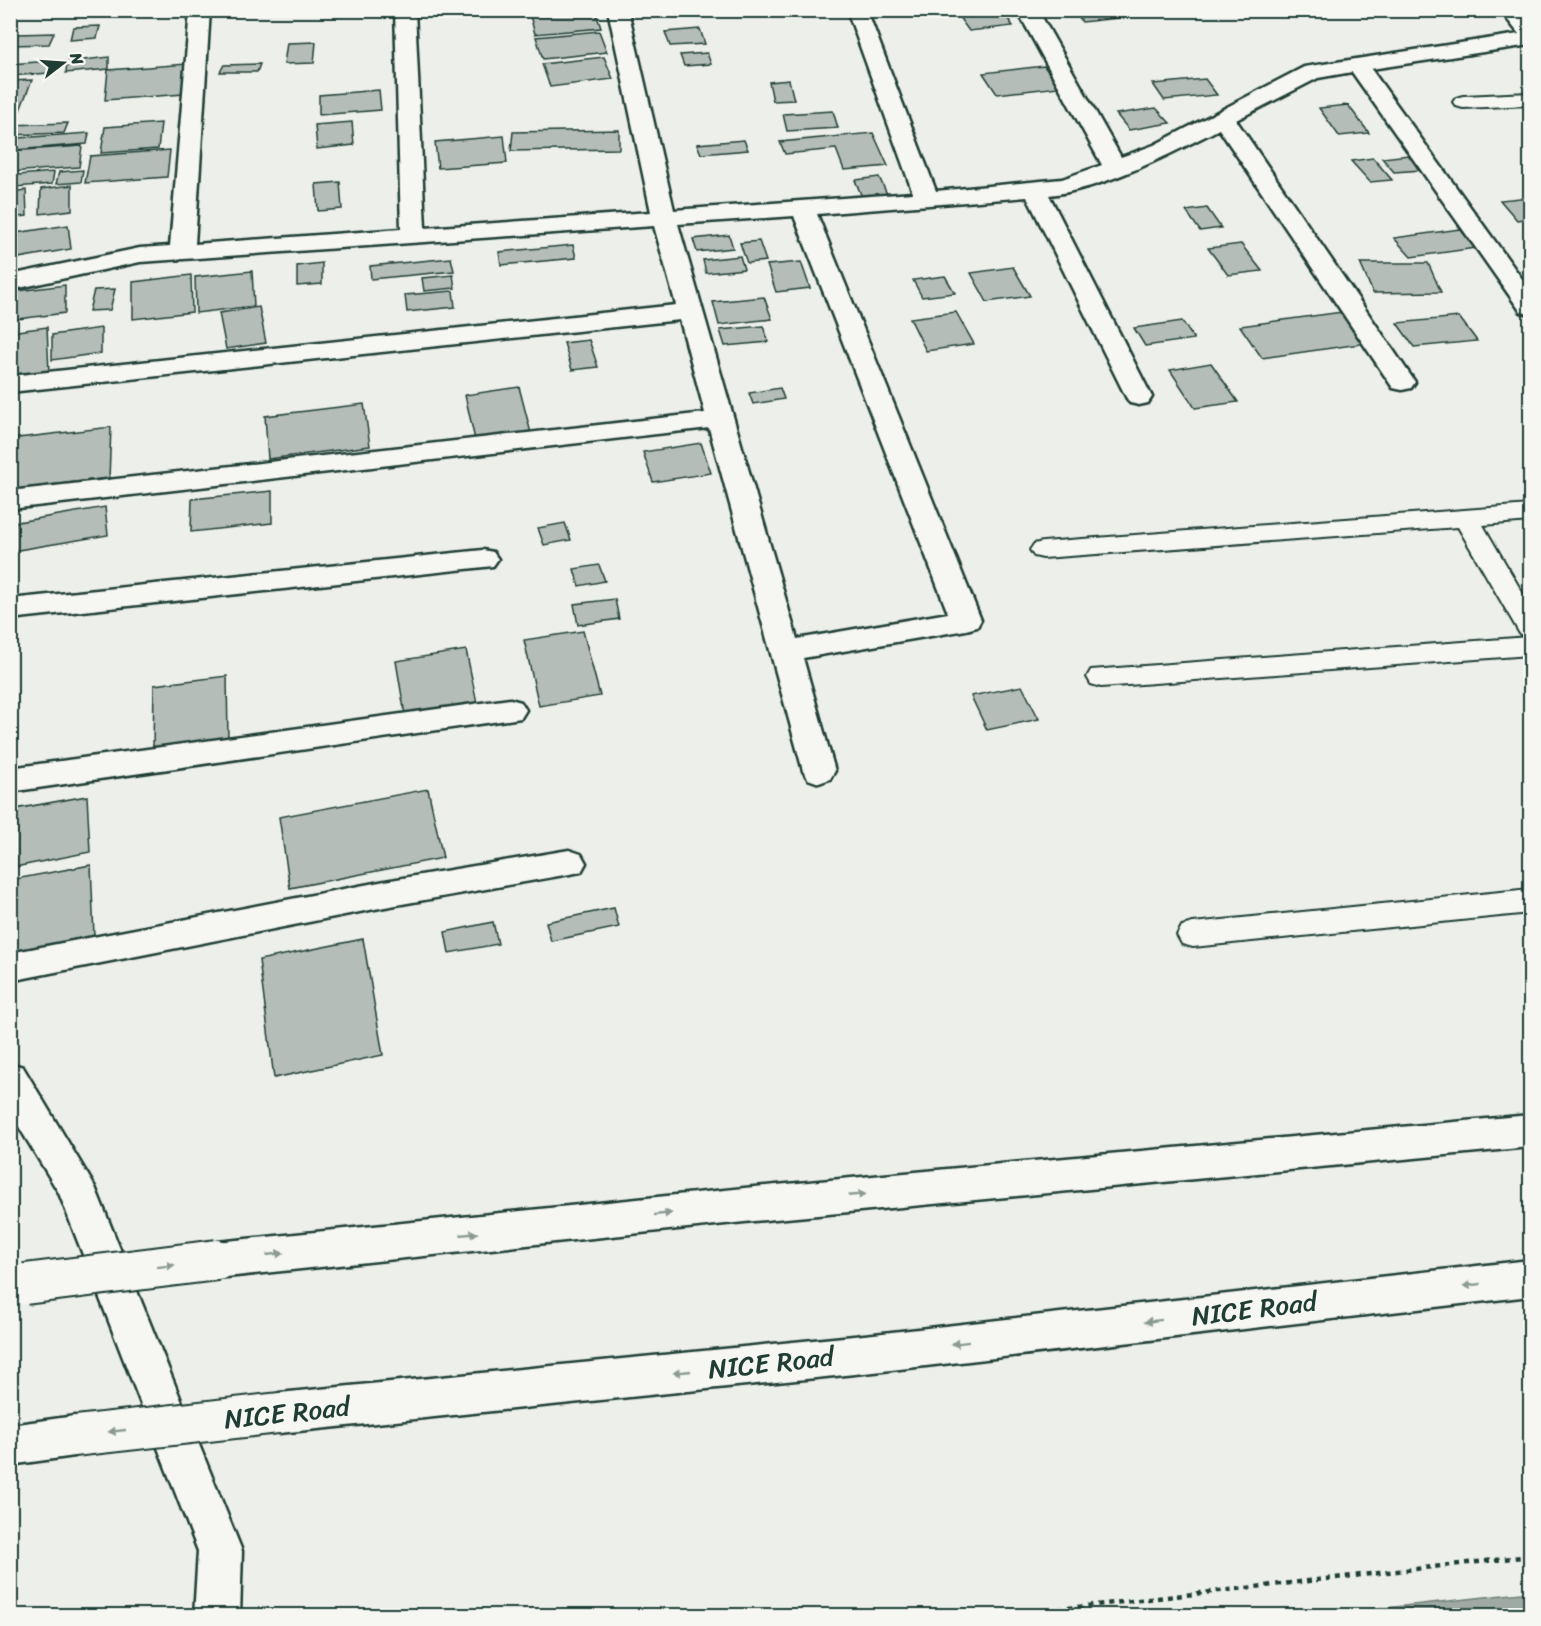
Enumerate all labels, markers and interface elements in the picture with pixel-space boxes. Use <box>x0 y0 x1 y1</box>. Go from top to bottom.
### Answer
north arrow <box>33 33 93 93</box>
text: N <box>61 48 93 69</box>
one-way arrow <box>848 1190 867 1200</box>
one-way arrow <box>654 1209 673 1219</box>
one-way arrow <box>460 1229 479 1239</box>
one-way arrow <box>266 1249 285 1259</box>
one-way arrow <box>157 1262 176 1271</box>
street label: NICE Road <box>1189 1277 1321 1340</box>
one-way arrow <box>1463 1280 1482 1289</box>
one-way arrow <box>1144 1316 1163 1326</box>
street label: NICE Road <box>706 1332 838 1393</box>
one-way arrow <box>950 1338 969 1348</box>
one-way arrow <box>673 1367 692 1377</box>
street label: NICE Road <box>222 1382 354 1443</box>
one-way arrow <box>107 1427 126 1436</box>

